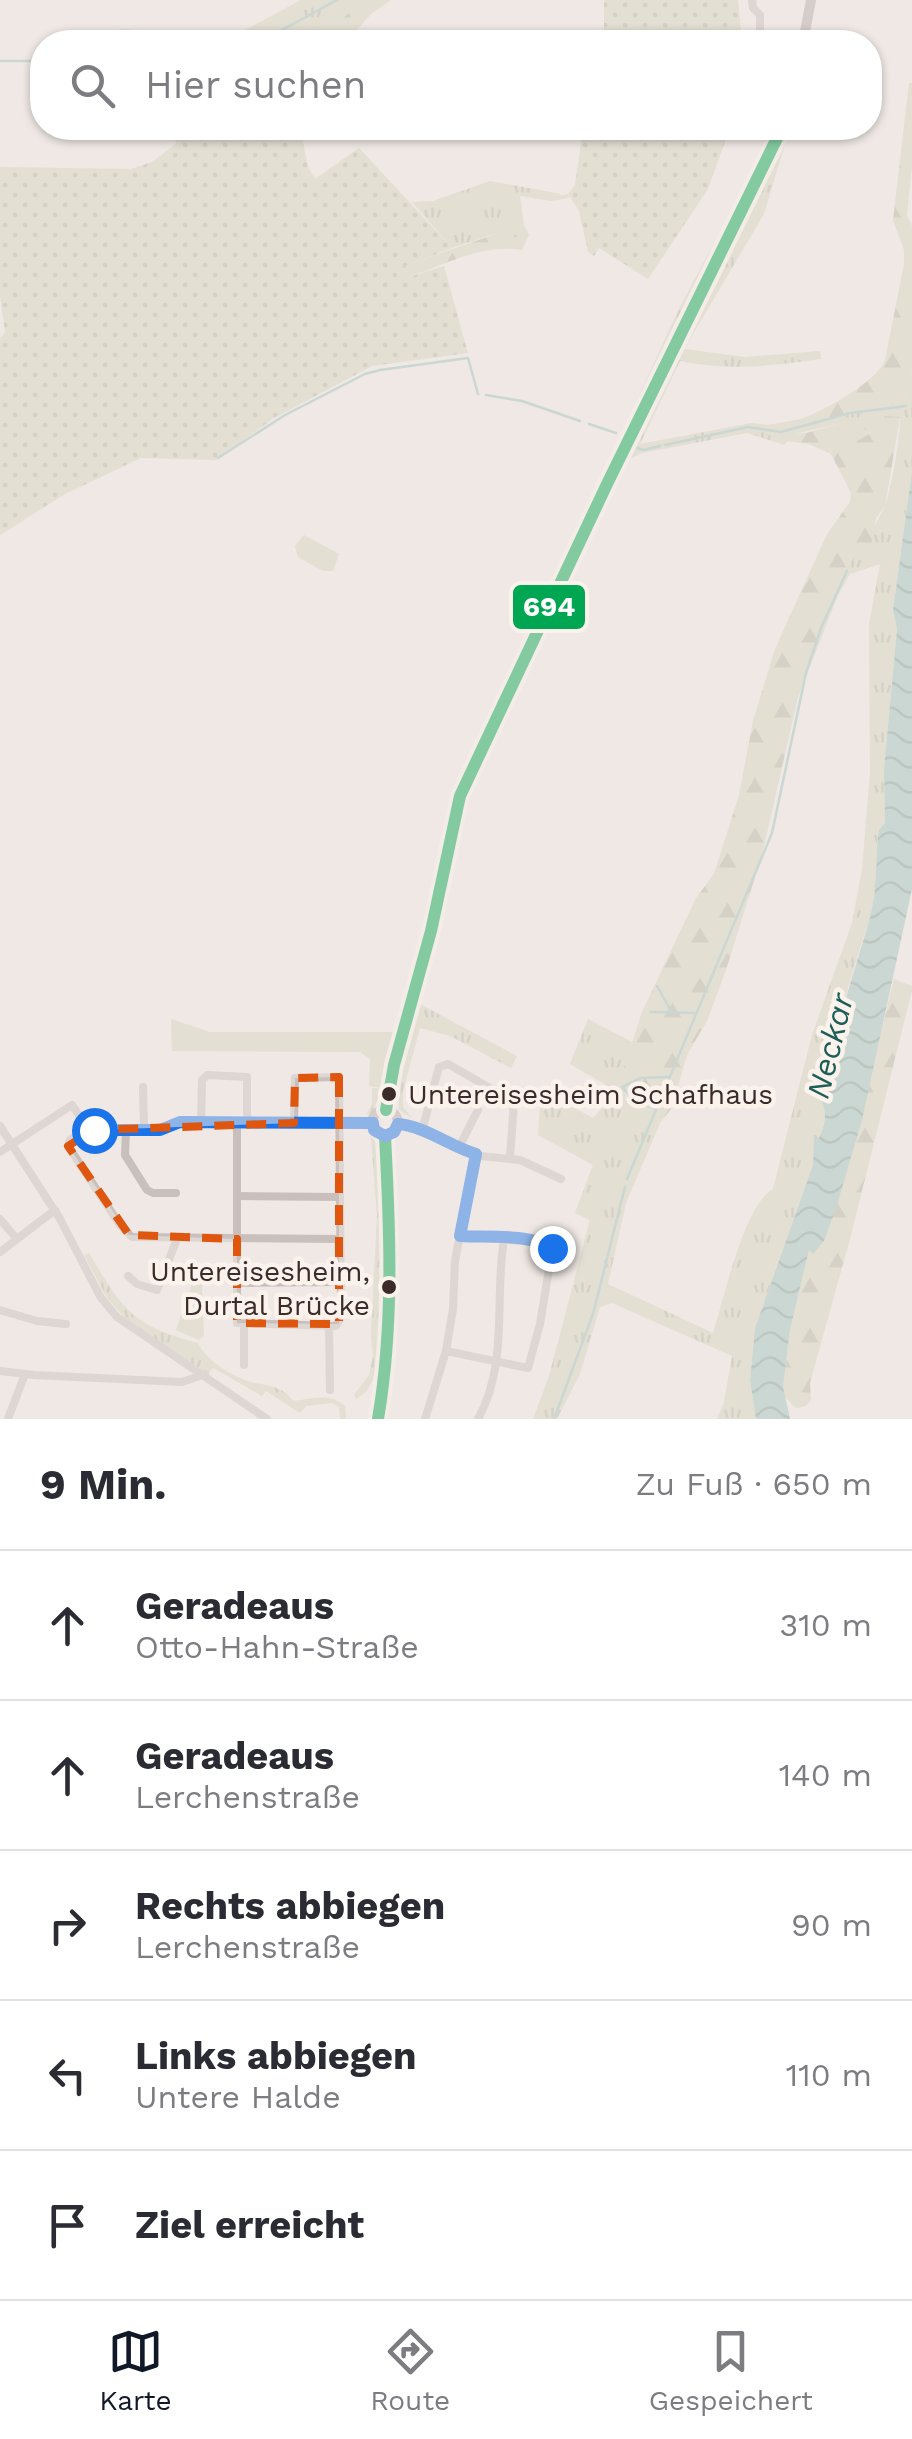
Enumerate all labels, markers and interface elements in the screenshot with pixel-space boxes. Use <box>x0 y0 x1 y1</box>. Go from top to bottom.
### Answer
search box <box>30 30 882 140</box>
icon: search <box>65 58 120 113</box>
text: Hier suchen <box>145 63 366 107</box>
line badge: 694 <box>511 583 587 631</box>
text: 694 <box>523 590 575 623</box>
water label: Neckar <box>799 988 862 1102</box>
place label: Untereisesheim Schafhaus <box>408 1078 773 1111</box>
marker: Untereisesheim Schafhaus <box>379 1084 399 1104</box>
route start <box>72 1108 118 1154</box>
route end <box>530 1226 576 1272</box>
place label: Untereisesheim, Durtal Brücke <box>150 1255 370 1322</box>
marker: Untereisesheim, Durtal Brücke <box>379 1277 399 1297</box>
text: 9 Min. <box>40 1460 167 1509</box>
text: Zu Fuß · 650 m <box>636 1465 872 1503</box>
text: Geradeaus <box>135 1584 334 1628</box>
icon: ahead <box>40 1598 95 1653</box>
text: 310 m <box>780 1606 872 1644</box>
text: Otto-Hahn-Straße <box>135 1628 419 1666</box>
text: Geradeaus <box>135 1734 334 1778</box>
icon: ahead <box>40 1748 95 1803</box>
text: 140 m <box>779 1756 872 1794</box>
text: Lerchenstraße <box>135 1778 360 1816</box>
text: Rechts abbiegen <box>135 1884 445 1928</box>
icon: right <box>40 1898 95 1953</box>
text: 90 m <box>791 1906 872 1944</box>
text: Lerchenstraße <box>135 1928 360 1966</box>
text: Links abbiegen <box>135 2034 417 2078</box>
icon: left <box>40 2048 95 2103</box>
text: 110 m <box>786 2056 872 2094</box>
text: Untere Halde <box>135 2078 341 2116</box>
icon: arrive <box>40 2198 95 2253</box>
text: Ziel erreicht <box>135 2203 364 2247</box>
tab: Karte <box>99 2324 172 2417</box>
tab: Route <box>370 2324 450 2417</box>
tab: Gespeichert <box>649 2324 813 2417</box>

